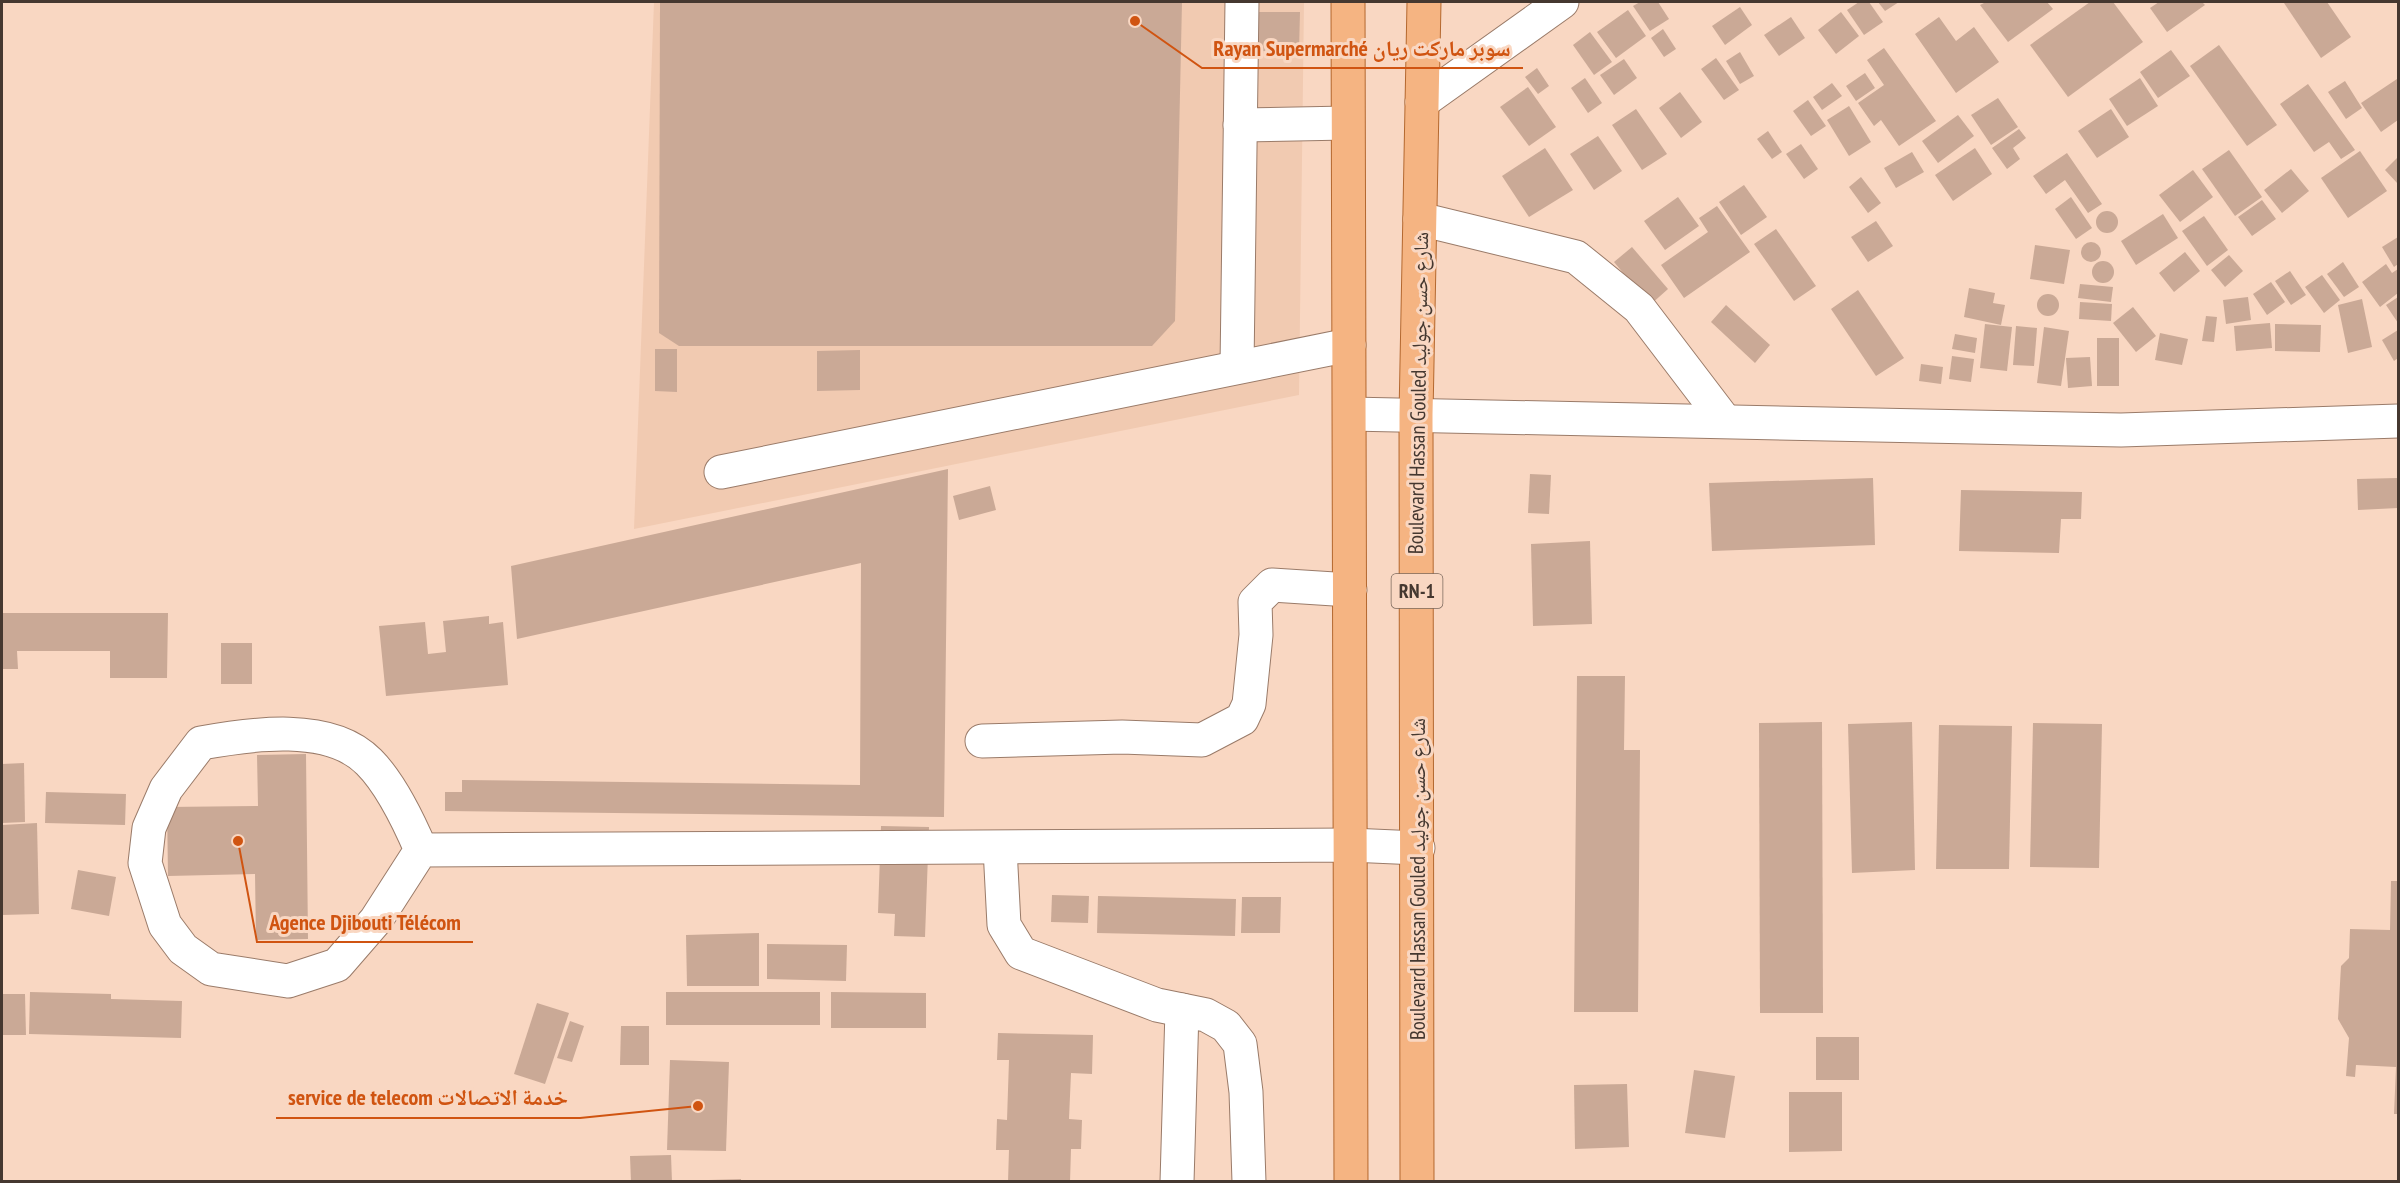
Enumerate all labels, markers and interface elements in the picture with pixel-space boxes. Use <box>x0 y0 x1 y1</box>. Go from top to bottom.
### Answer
callout: Rayan Supermarché سوبر ماركت ريان <box>1202 28 1523 68</box>
text: Rayan Supermarché سوبر ماركت ريان <box>1213 34 1511 62</box>
street label: Boulevard Hassan Gouled شارع حسن جوليد <box>1402 232 1434 554</box>
road number: RN-1 <box>1392 574 1442 608</box>
street label: Boulevard Hassan Gouled شارع حسن جوليد <box>1404 718 1431 1040</box>
callout: Agence Djibouti Télécom <box>257 902 473 942</box>
text: Agence Djibouti Télécom <box>268 908 461 936</box>
callout: service de telecom خدمة الاتصالات <box>276 1078 580 1118</box>
text: service de telecom خدمة الاتصالات <box>288 1083 568 1111</box>

